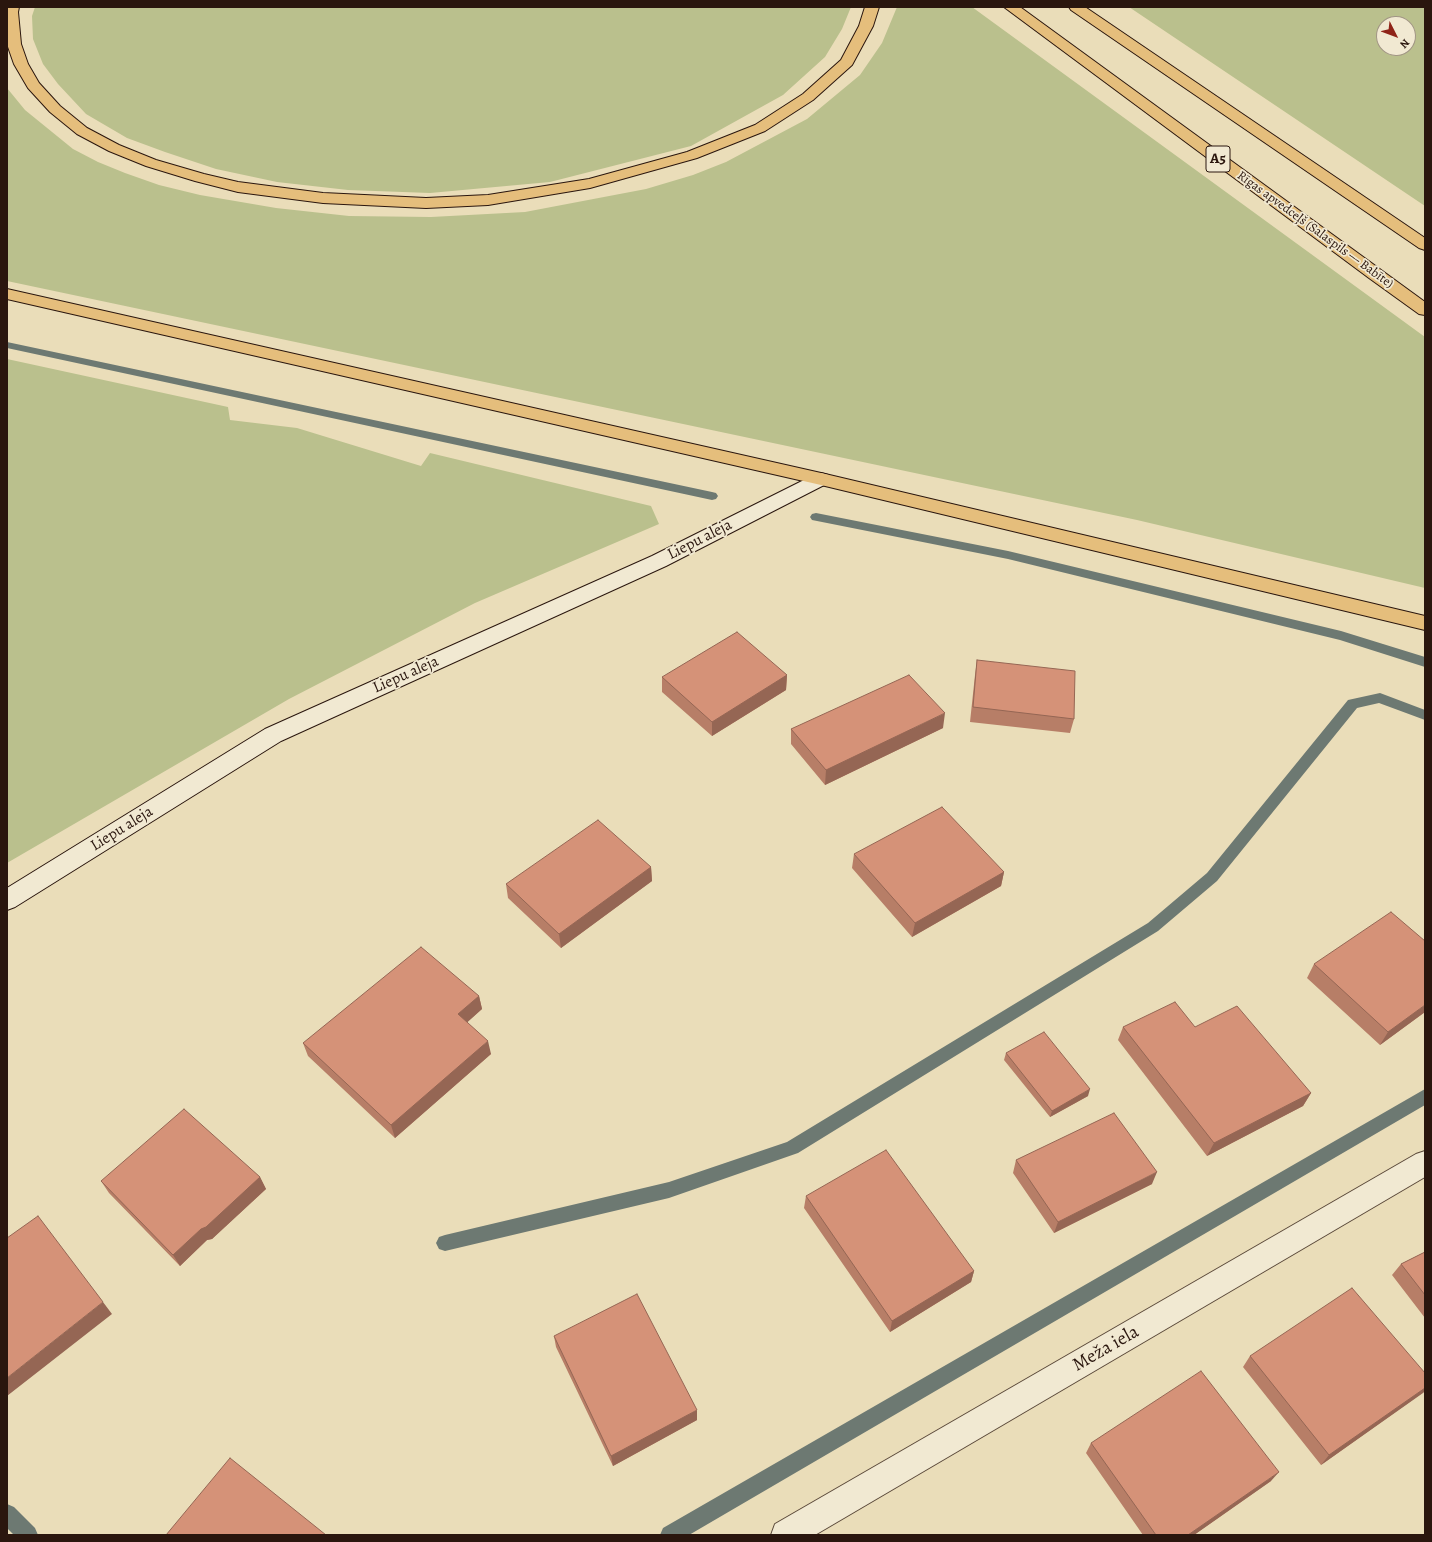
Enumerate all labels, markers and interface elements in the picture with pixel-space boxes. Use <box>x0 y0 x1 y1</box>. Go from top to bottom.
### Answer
north arrow <box>1376 16 1416 56</box>
text: N <box>1396 36 1413 52</box>
road number: A5 <box>1206 146 1230 172</box>
street label: Rīgas apvedceļš (Salaspils — Babīte) <box>1234 168 1396 292</box>
street label: Liepu aleja <box>664 516 736 564</box>
street label: Liepu aleja <box>370 652 442 698</box>
street label: Liepu aleja <box>87 802 157 856</box>
street label: Meža iela <box>1069 1321 1143 1377</box>

